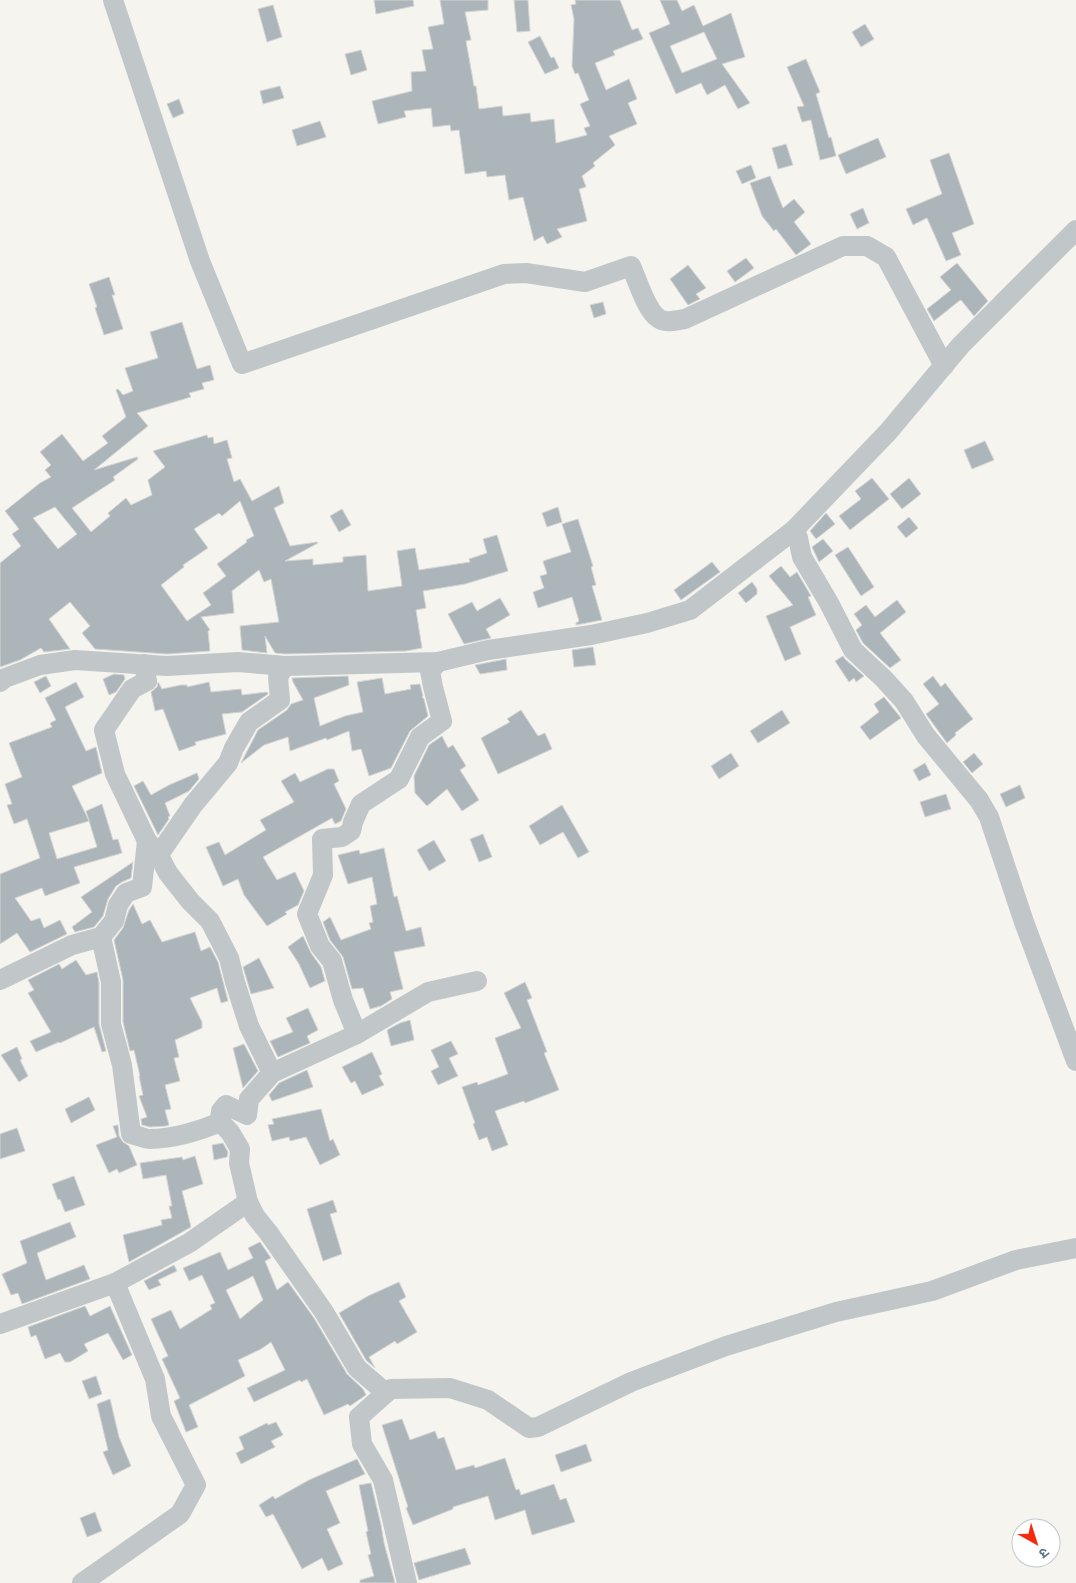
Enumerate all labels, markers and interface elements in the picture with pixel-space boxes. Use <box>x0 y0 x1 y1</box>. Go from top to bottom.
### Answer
north arrow <box>1011 1518 1061 1568</box>
text: उ <box>1035 1544 1051 1561</box>

